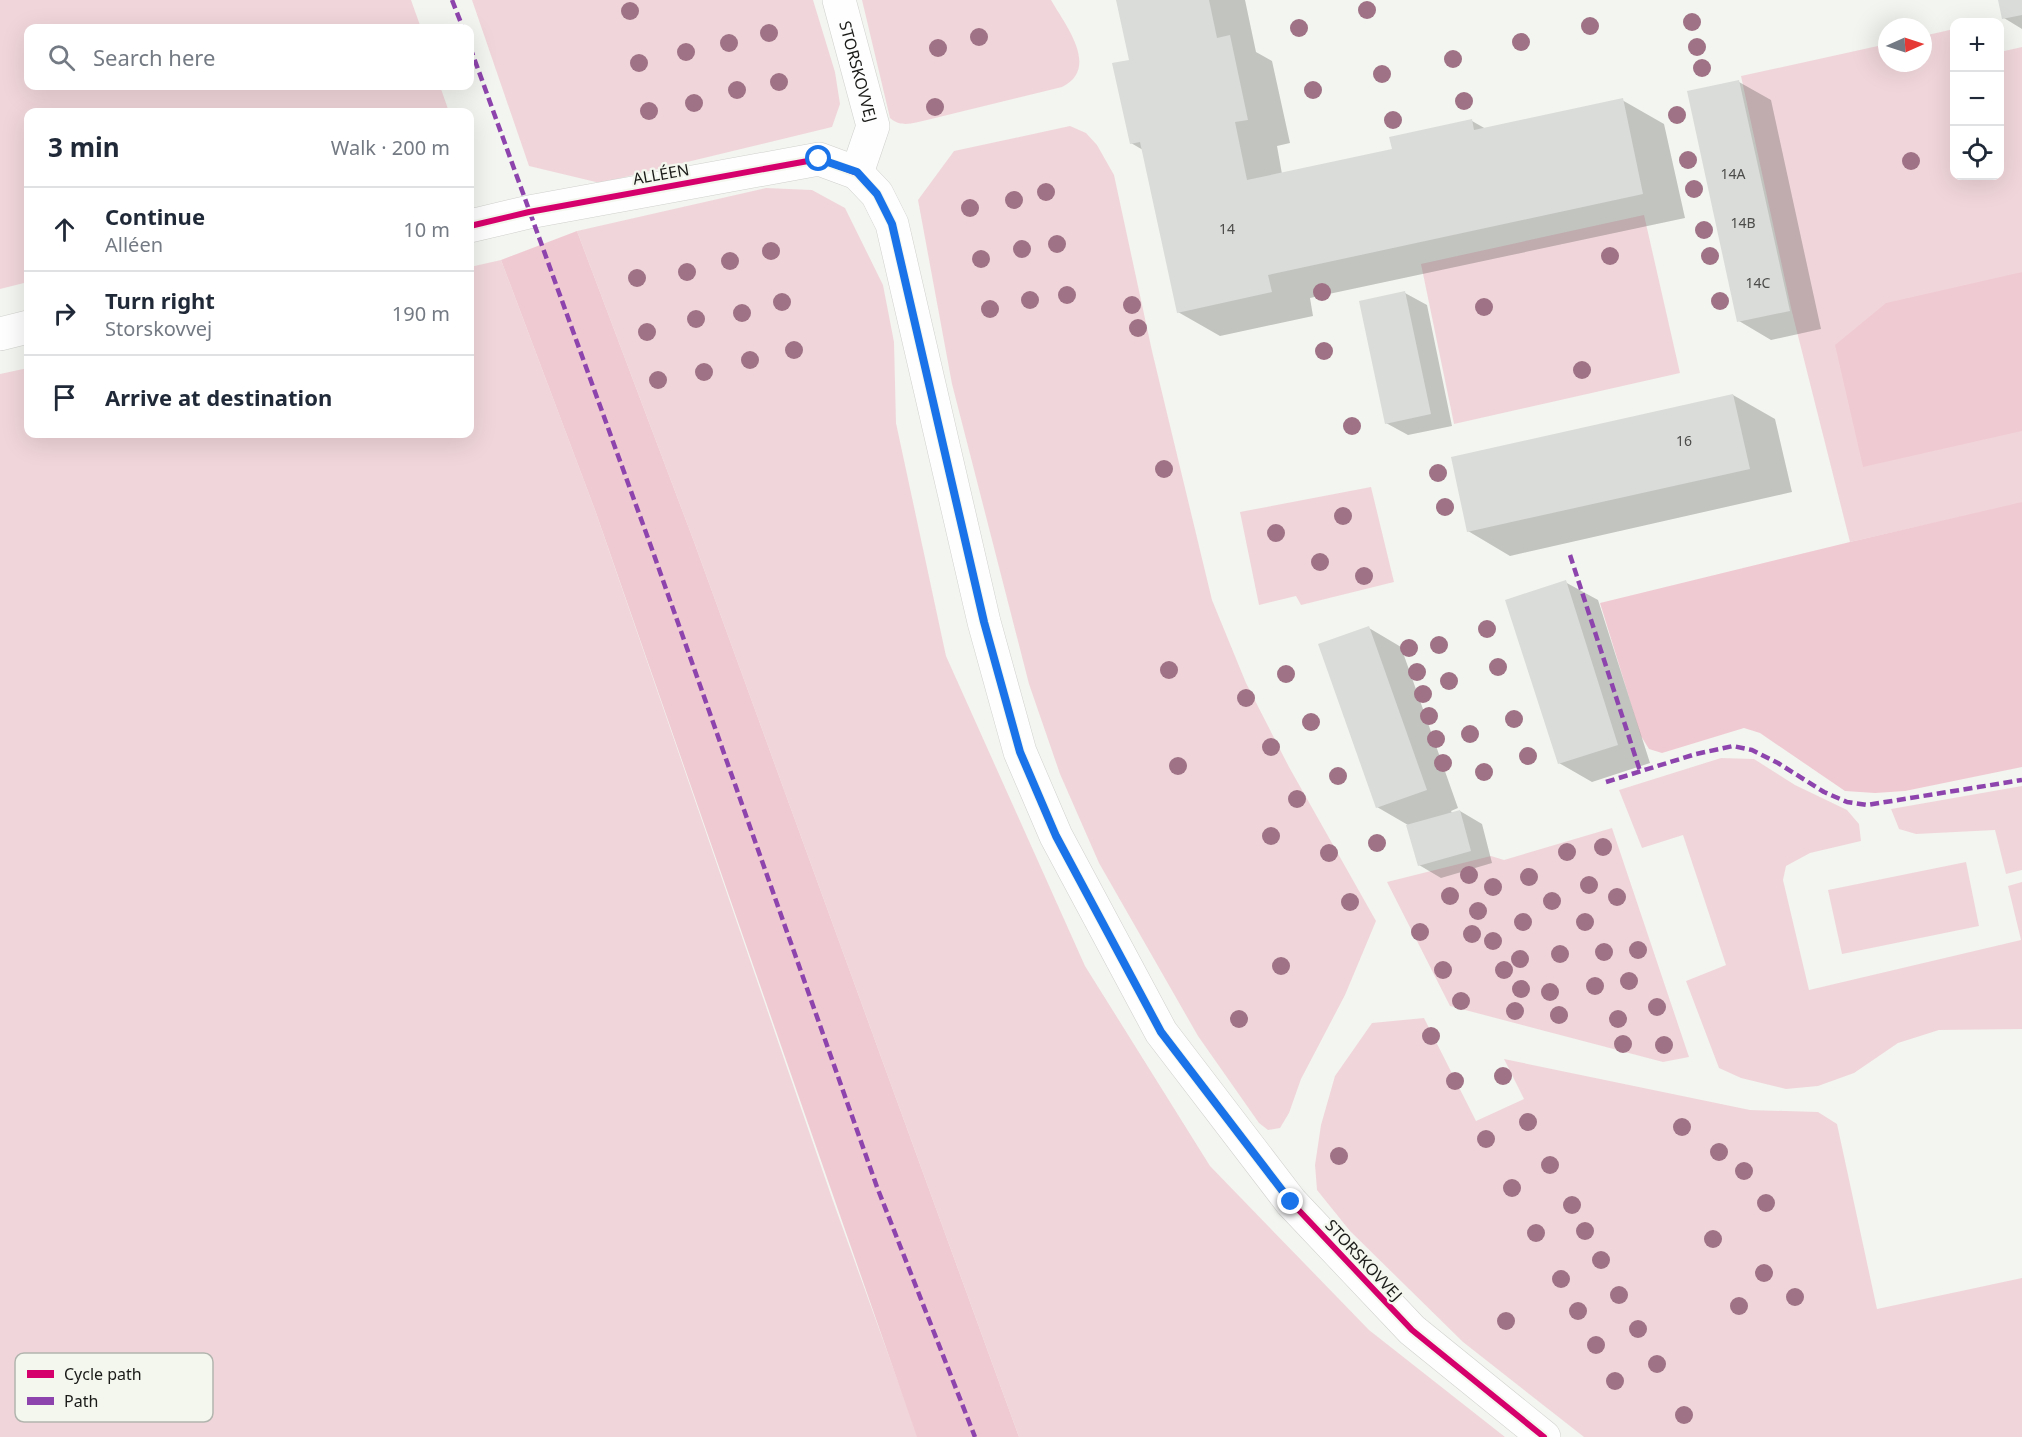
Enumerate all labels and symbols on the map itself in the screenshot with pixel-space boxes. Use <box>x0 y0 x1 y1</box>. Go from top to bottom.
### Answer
street label: STORSKOVVEJ <box>834 18 882 125</box>
north arrow <box>1878 18 1932 72</box>
route start <box>805 145 831 171</box>
street label: ALLÉEN <box>631 158 691 190</box>
house number: 14A <box>1721 164 1746 183</box>
house number: 14B <box>1730 213 1756 232</box>
house number: 14 <box>1219 219 1235 238</box>
house number: 14C <box>1746 273 1771 292</box>
house number: 16 <box>1676 431 1692 450</box>
route end <box>1277 1188 1303 1214</box>
street label: STORSKOVVEJ <box>1321 1214 1407 1306</box>
legend <box>15 1353 213 1422</box>
text: Cycle path <box>64 1363 142 1385</box>
text: Path <box>64 1390 98 1412</box>

